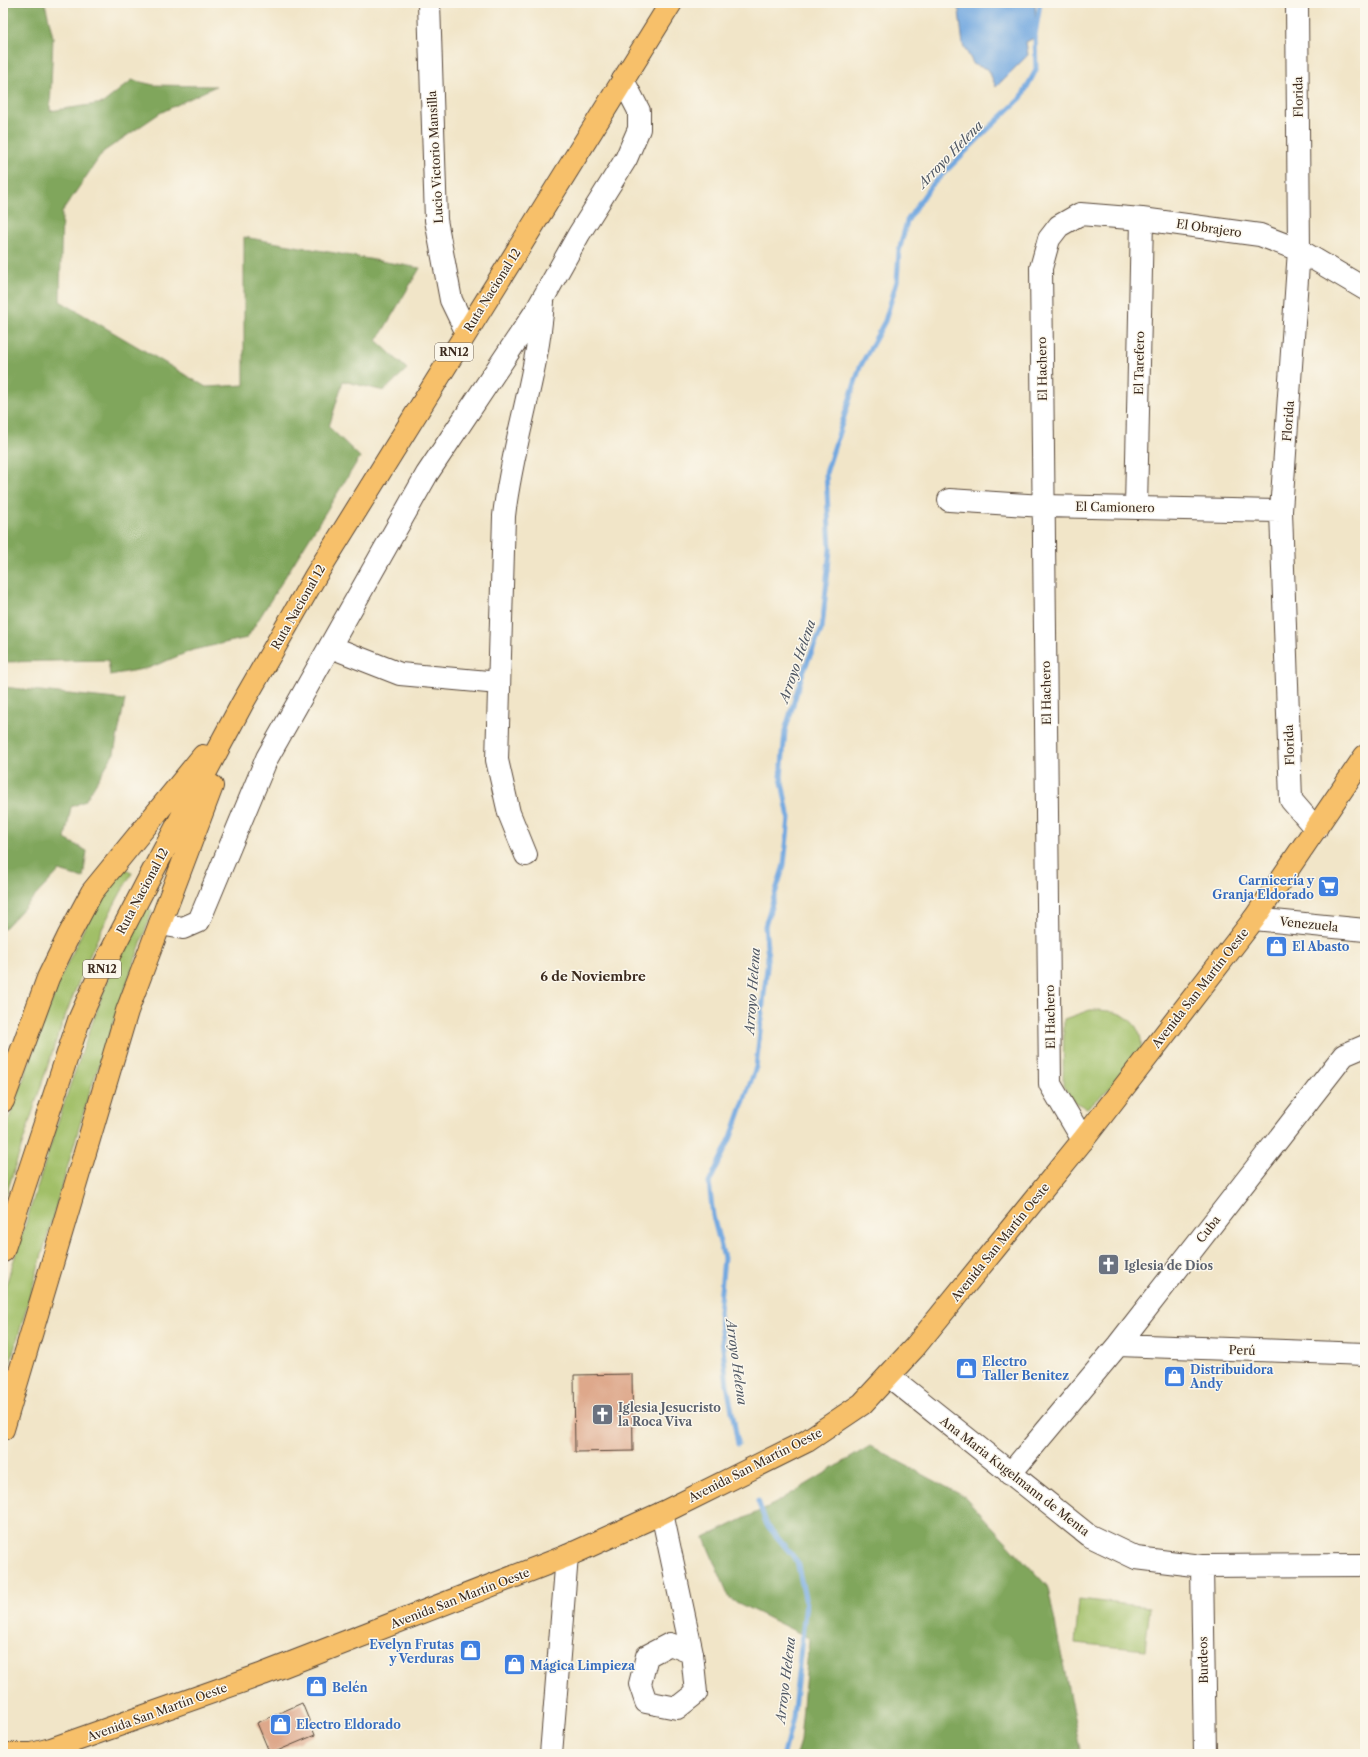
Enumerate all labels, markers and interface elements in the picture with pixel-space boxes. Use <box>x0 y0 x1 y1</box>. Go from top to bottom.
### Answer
street label: Florida <box>1290 76 1306 118</box>
street label: Lucio Victorio Mansilla <box>424 90 446 224</box>
water label: Arroyo Helena <box>913 117 986 192</box>
street label: El Obrajero <box>1175 216 1243 240</box>
street label: Ruta Nacional 12 <box>460 245 524 335</box>
street label: El Tarefero <box>1131 331 1147 395</box>
street label: El Hachero <box>1034 337 1050 401</box>
road number: RN12 <box>435 343 473 361</box>
street label: Florida <box>1279 399 1297 442</box>
street label: El Camionero <box>1075 499 1155 515</box>
street label: Ruta Nacional 12 <box>268 562 328 652</box>
water label: Arroyo Helena <box>775 617 819 707</box>
street label: El Hachero <box>1038 661 1054 725</box>
street label: Florida <box>1281 724 1297 766</box>
street label: Ruta Nacional 12 <box>113 845 171 937</box>
place label: Carnicería y Granja Eldorado <box>1212 873 1315 902</box>
supermarket icon: Carnicería y Granja Eldorado <box>1316 874 1342 900</box>
street label: Venezuela <box>1278 913 1340 935</box>
street label: Avenida San Martín Oeste <box>1148 925 1252 1052</box>
shop icon: El Abasto <box>1263 933 1289 959</box>
place label: El Abasto <box>1292 939 1350 954</box>
water label: Arroyo Helena <box>741 947 763 1037</box>
road number: RN12 <box>83 960 121 978</box>
district label: 6 de Noviembre <box>540 968 646 984</box>
street label: El Hachero <box>1042 985 1058 1049</box>
street label: Avenida San Martín Oeste <box>947 1180 1053 1305</box>
street label: Cuba <box>1193 1212 1224 1246</box>
church icon: Iglesia de Dios <box>1095 1252 1121 1278</box>
place label: Iglesia de Dios <box>1124 1258 1213 1273</box>
water label: Arroyo Helena <box>723 1316 751 1406</box>
street label: Perú <box>1228 1342 1256 1358</box>
place label: Electro Taller Benitez <box>982 1354 1069 1383</box>
shop icon: Electro Taller Benitez <box>953 1355 979 1381</box>
place label: Distribuidora Andy <box>1189 1362 1275 1391</box>
shop icon: Distribuidora Andy <box>1161 1363 1187 1389</box>
place label: Iglesia Jesucristo la Roca Viva <box>618 1400 721 1429</box>
church icon: Iglesia Jesucristo la Roca Viva <box>589 1401 615 1427</box>
street label: Ana Maria Kugelmann de Menta <box>937 1412 1093 1539</box>
street label: Avenida San Martín Oeste <box>685 1425 825 1506</box>
street label: Avenida San Martín Oeste <box>387 1564 532 1632</box>
water label: Arroyo Helena <box>772 1636 798 1726</box>
street label: Burdeos <box>1195 1636 1211 1684</box>
place label: Evelyn Frutas y Verduras <box>369 1637 454 1666</box>
shop icon: Evelyn Frutas y Verduras <box>457 1638 483 1664</box>
shop icon: Mágica Limpieza <box>501 1652 527 1678</box>
place label: Mágica Limpieza <box>530 1658 636 1673</box>
shop icon: Belén <box>304 1674 330 1700</box>
street label: Avenida San Martín Oeste <box>84 1680 229 1745</box>
place label: Belén <box>332 1680 368 1695</box>
shop icon: Electro Eldorado <box>268 1711 294 1737</box>
place label: Electro Eldorado <box>296 1717 401 1732</box>

